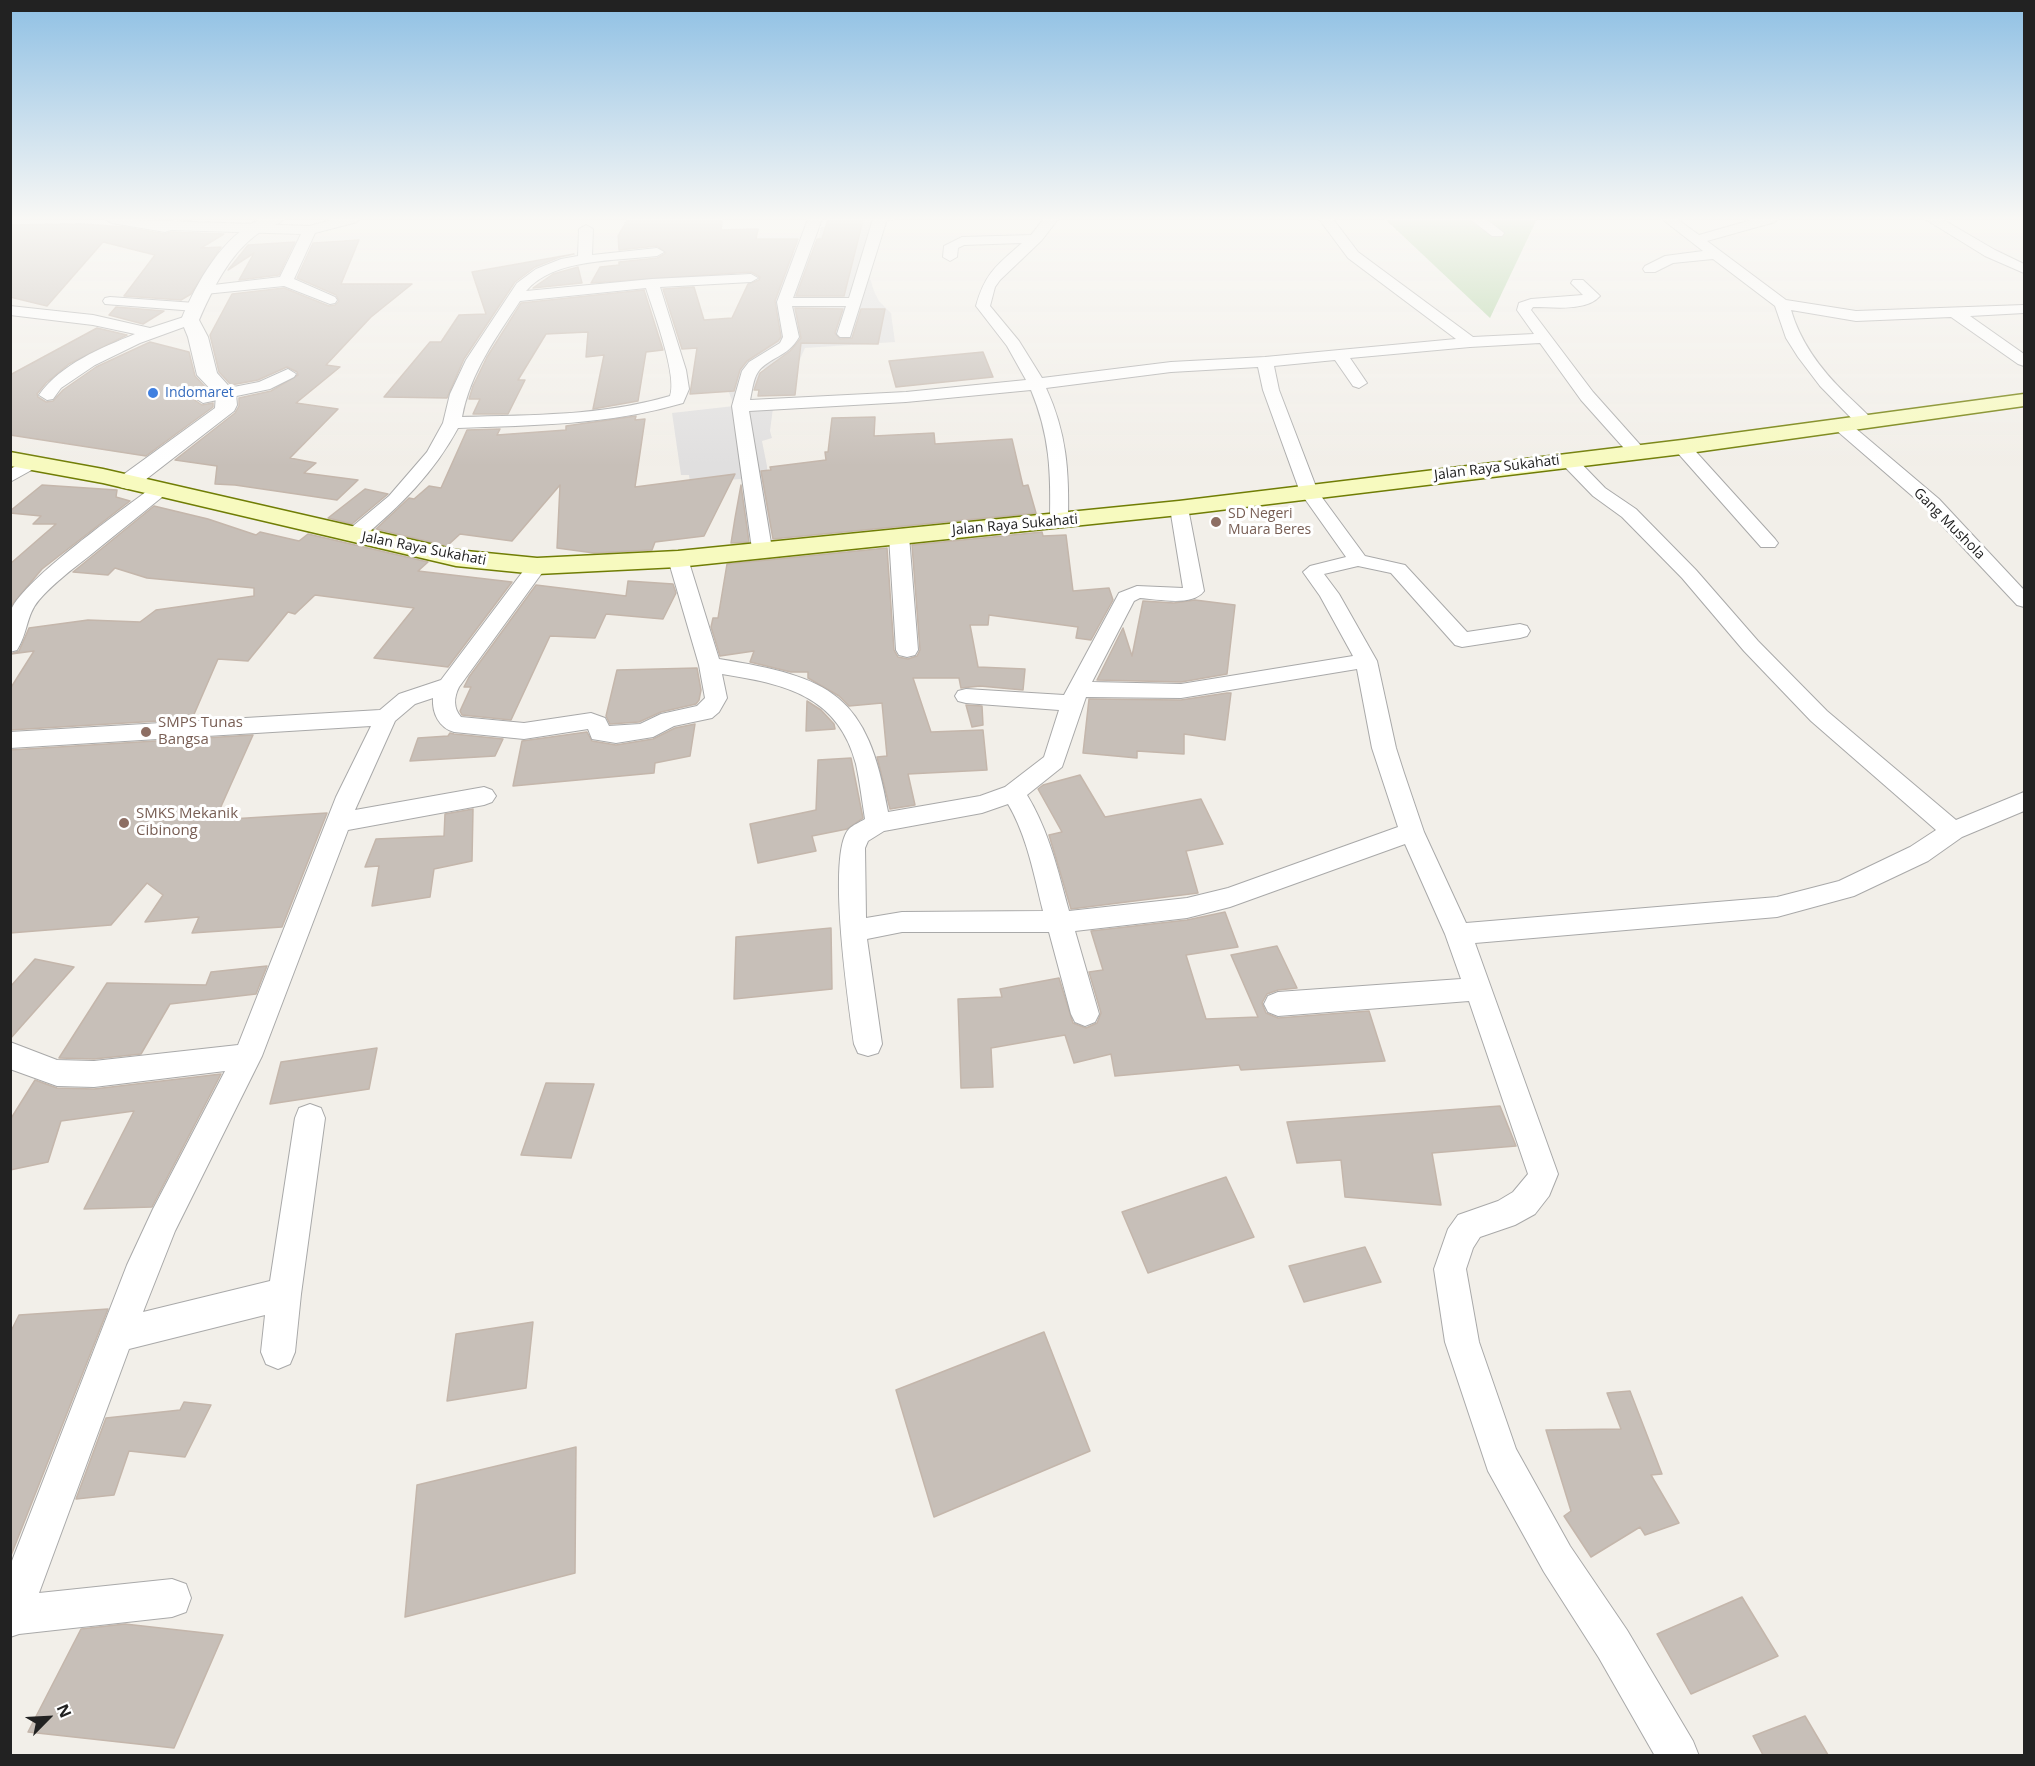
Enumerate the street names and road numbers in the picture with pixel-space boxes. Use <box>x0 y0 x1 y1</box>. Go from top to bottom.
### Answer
street label: Jalan Raya Sukahati <box>1433 452 1561 484</box>
street label: Gang Mushola <box>1910 485 1988 563</box>
street label: Jalan Raya Sukahati <box>951 511 1079 539</box>
street label: Jalan Raya Sukahati <box>360 529 488 569</box>

